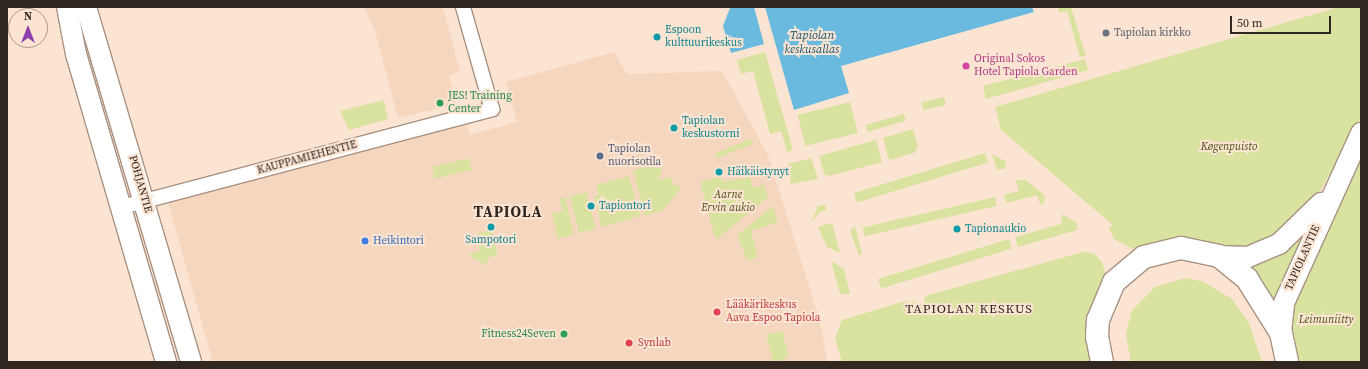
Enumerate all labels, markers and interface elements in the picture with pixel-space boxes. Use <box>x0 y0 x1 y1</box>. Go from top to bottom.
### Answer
north arrow <box>8 8 48 48</box>
scale bar <box>1232 8 1333 34</box>
text: N <box>24 9 32 24</box>
text: 50 m <box>1237 15 1263 31</box>
place label: Espoon kulttuurikeskus <box>665 24 742 50</box>
place label: Tapiolan kirkko <box>1114 26 1191 40</box>
marker: Tapiolan kirkko <box>1101 28 1111 38</box>
water label: Tapiolan keskusallas <box>785 29 839 57</box>
marker: Espoon kulttuurikeskus <box>652 32 662 42</box>
place label: Original Sokos Hotel Tapiola Garden <box>974 53 1078 79</box>
marker: Original Sokos Hotel Tapiola Garden <box>961 61 971 71</box>
place label: JES! Training Center <box>448 90 512 116</box>
marker: JES! Training Center <box>435 98 445 108</box>
place label: Tapiolan keskustorni <box>682 115 739 141</box>
marker: Tapiolan keskustorni <box>669 123 679 133</box>
street label: KAUPPAMIEHENTIE <box>256 138 358 178</box>
park label: Køgenpuisto <box>1201 140 1257 154</box>
place label: Tapiolan nuorisotila <box>608 143 661 169</box>
marker: Tapiolan nuorisotila <box>595 151 605 161</box>
street label: POHJANTIE <box>126 154 154 214</box>
place label: Häikäistynyt <box>727 165 789 179</box>
marker: Häikäistynyt <box>714 167 724 177</box>
park label: Aarne Ervin aukio <box>701 189 755 215</box>
place label: Tapiontori <box>599 199 650 213</box>
marker: Tapiontori <box>586 201 596 211</box>
district label: TAPIOLA <box>473 203 543 221</box>
marker: Sampotori <box>486 222 496 232</box>
place label: Tapionaukio <box>965 222 1026 236</box>
street label: TAPIOLANTIE <box>1283 223 1323 293</box>
marker: Tapionaukio <box>952 224 962 234</box>
place label: Sampotori <box>466 233 516 247</box>
place label: Heikintori <box>373 234 424 248</box>
marker: Heikintori <box>360 236 370 246</box>
place label: Lääkärikeskus Aava Espoo Tapiola <box>726 299 820 325</box>
district label: TAPIOLAN KESKUS <box>905 301 1033 317</box>
marker: Lääkärikeskus Aava Espoo Tapiola <box>711 306 723 318</box>
park label: Leimuniitty <box>1299 313 1353 327</box>
place label: Fitness24Seven <box>481 327 556 341</box>
marker: Fitness24Seven <box>559 329 569 339</box>
place label: Synlab <box>638 336 671 350</box>
marker: Synlab <box>623 337 635 349</box>

